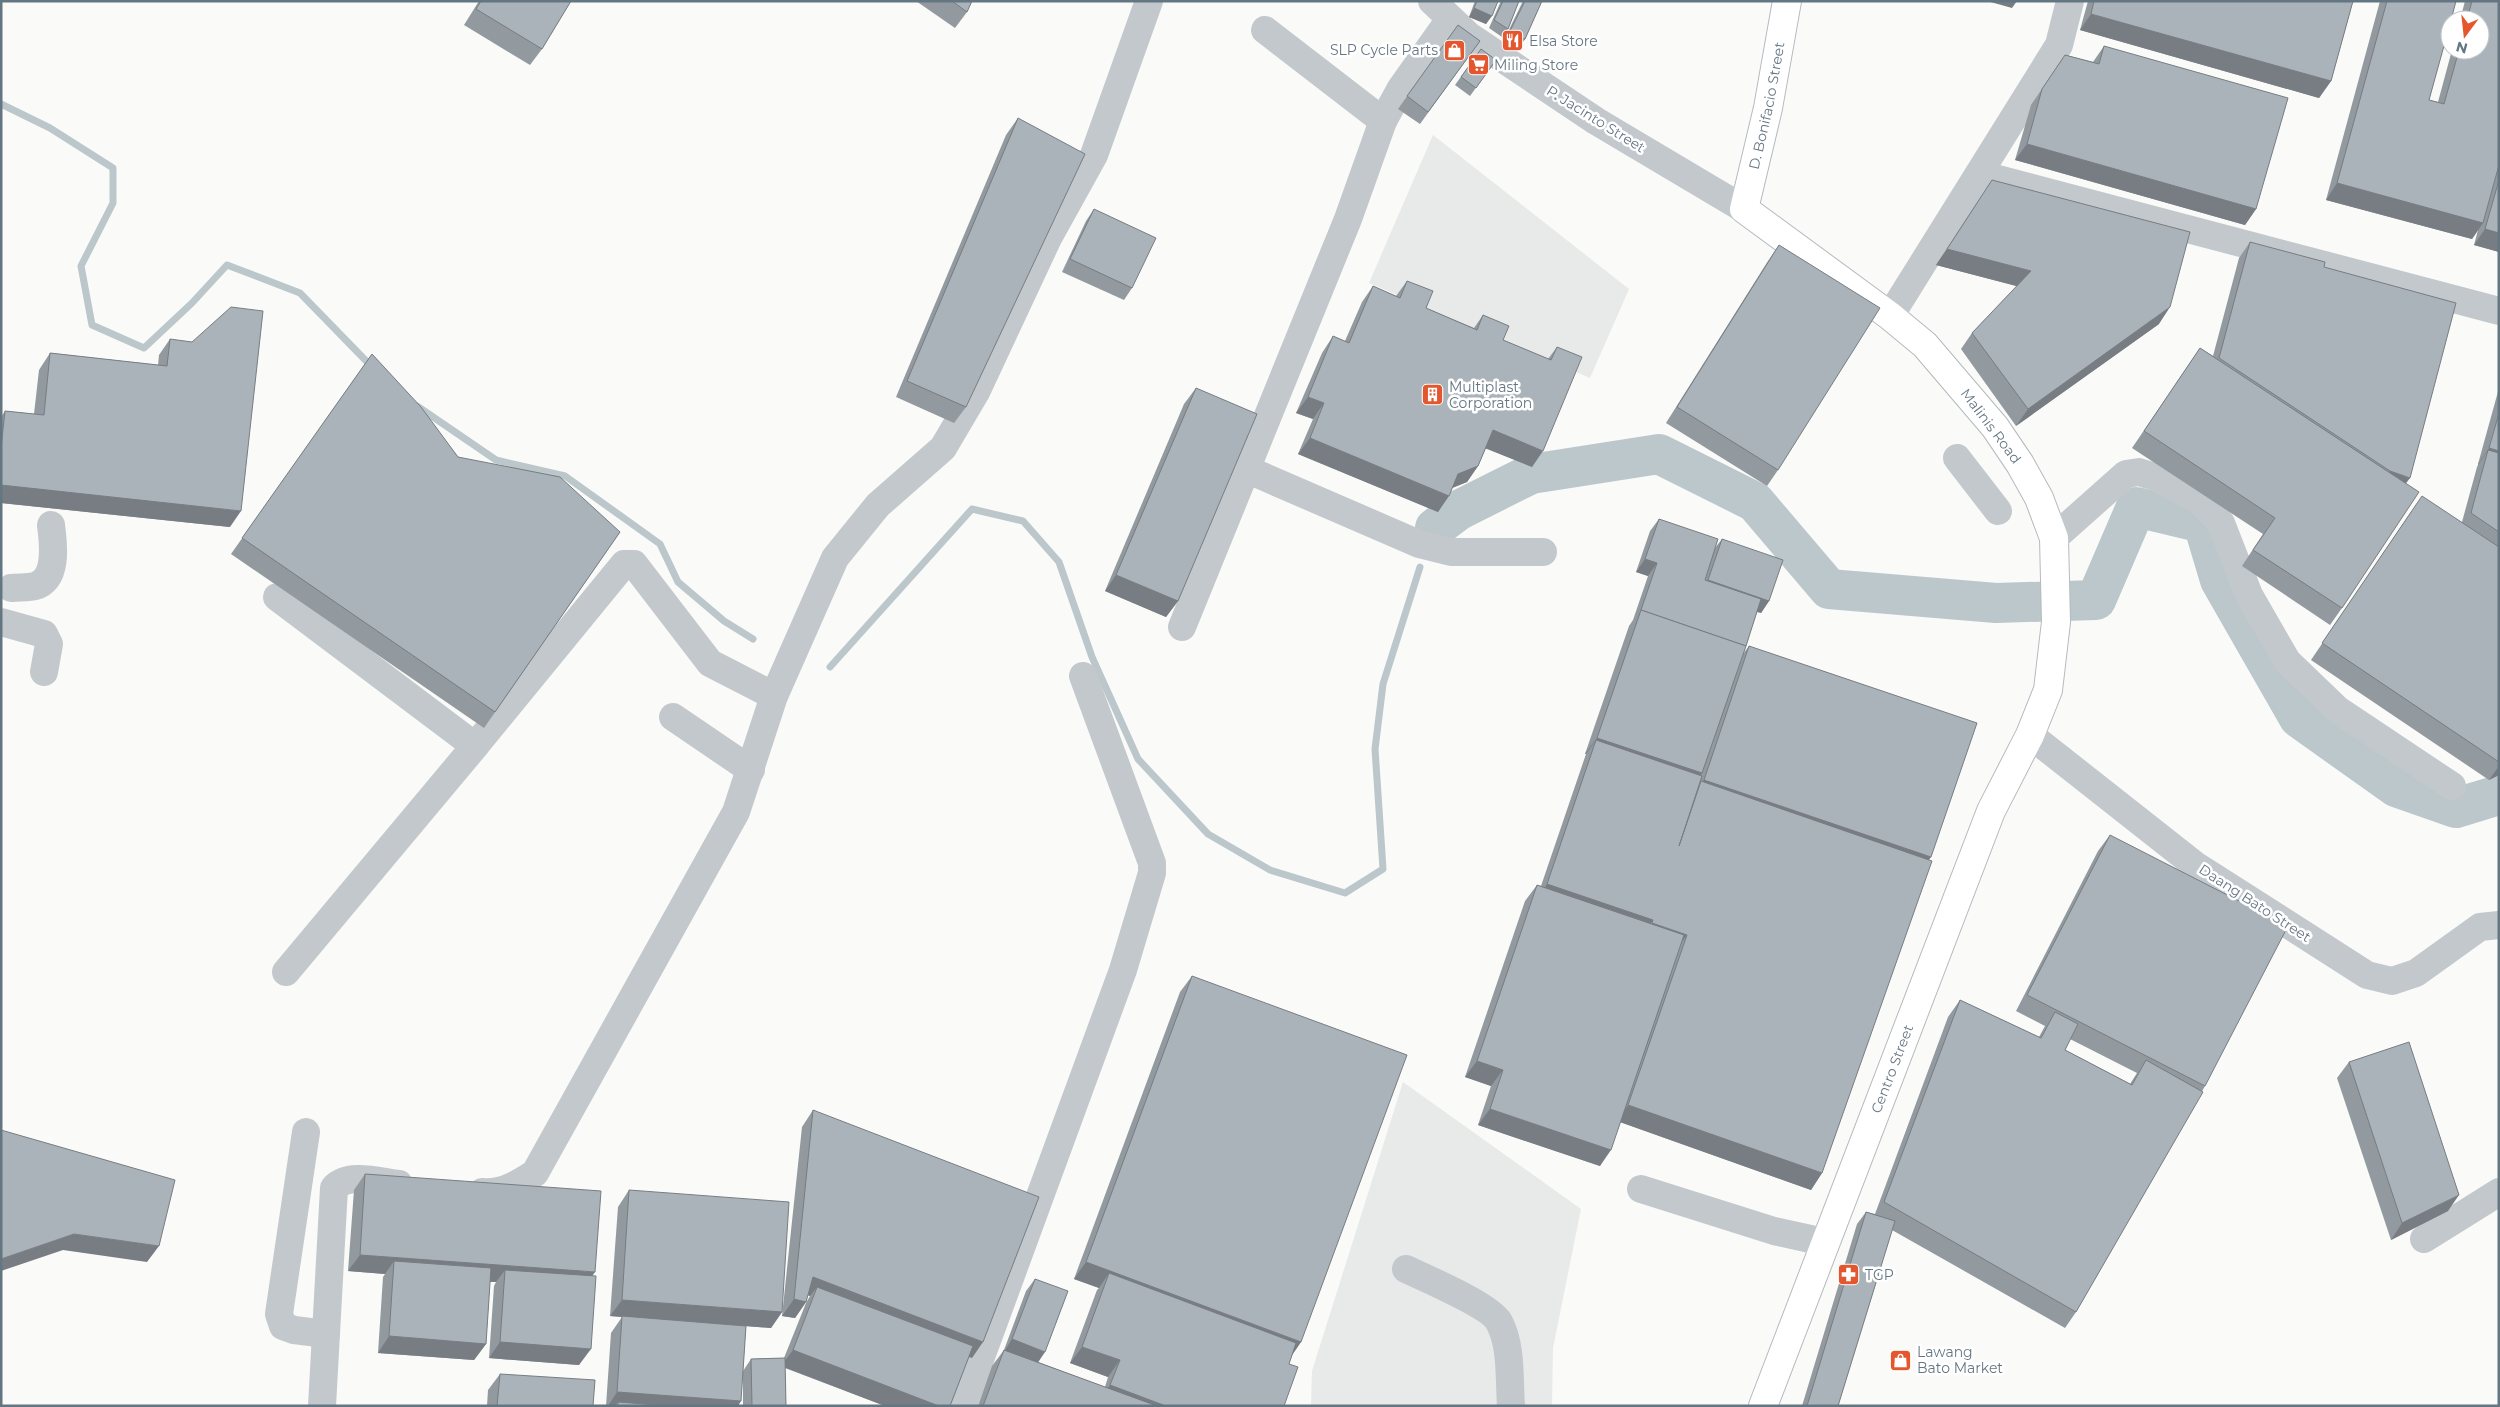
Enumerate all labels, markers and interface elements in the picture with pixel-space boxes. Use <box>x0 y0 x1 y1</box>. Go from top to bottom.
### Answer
north arrow <box>2440 10 2490 60</box>
restaurant icon: Elsa Store <box>1501 29 1525 53</box>
place label: Elsa Store <box>1529 32 1598 50</box>
text: N <box>2454 37 2469 58</box>
shop icon: SLP Cycle Parts <box>1442 38 1466 62</box>
street label: D. Bonifacio Street <box>1745 40 1789 171</box>
place label: SLP Cycle Parts <box>1330 41 1438 59</box>
supermarket icon: Miling Store <box>1466 53 1490 77</box>
place label: Miling Store <box>1494 56 1578 74</box>
street label: P. Jacinto Street <box>1543 81 1649 157</box>
place label: Multiplast Corporation <box>1449 378 1532 412</box>
building icon: Multiplast Corporation <box>1421 383 1445 407</box>
street label: Malinis Road <box>1957 385 2025 467</box>
street label: Daang Bato Street <box>2196 860 2315 946</box>
street label: Centro Street <box>1867 1022 1917 1116</box>
pharmacy icon: TGP <box>1837 1263 1861 1287</box>
place label: TGP <box>1865 1266 1894 1284</box>
place label: Lawang Bato Market <box>1917 1343 2003 1377</box>
shop icon: Lawang Bato Market <box>1889 1348 1913 1372</box>

